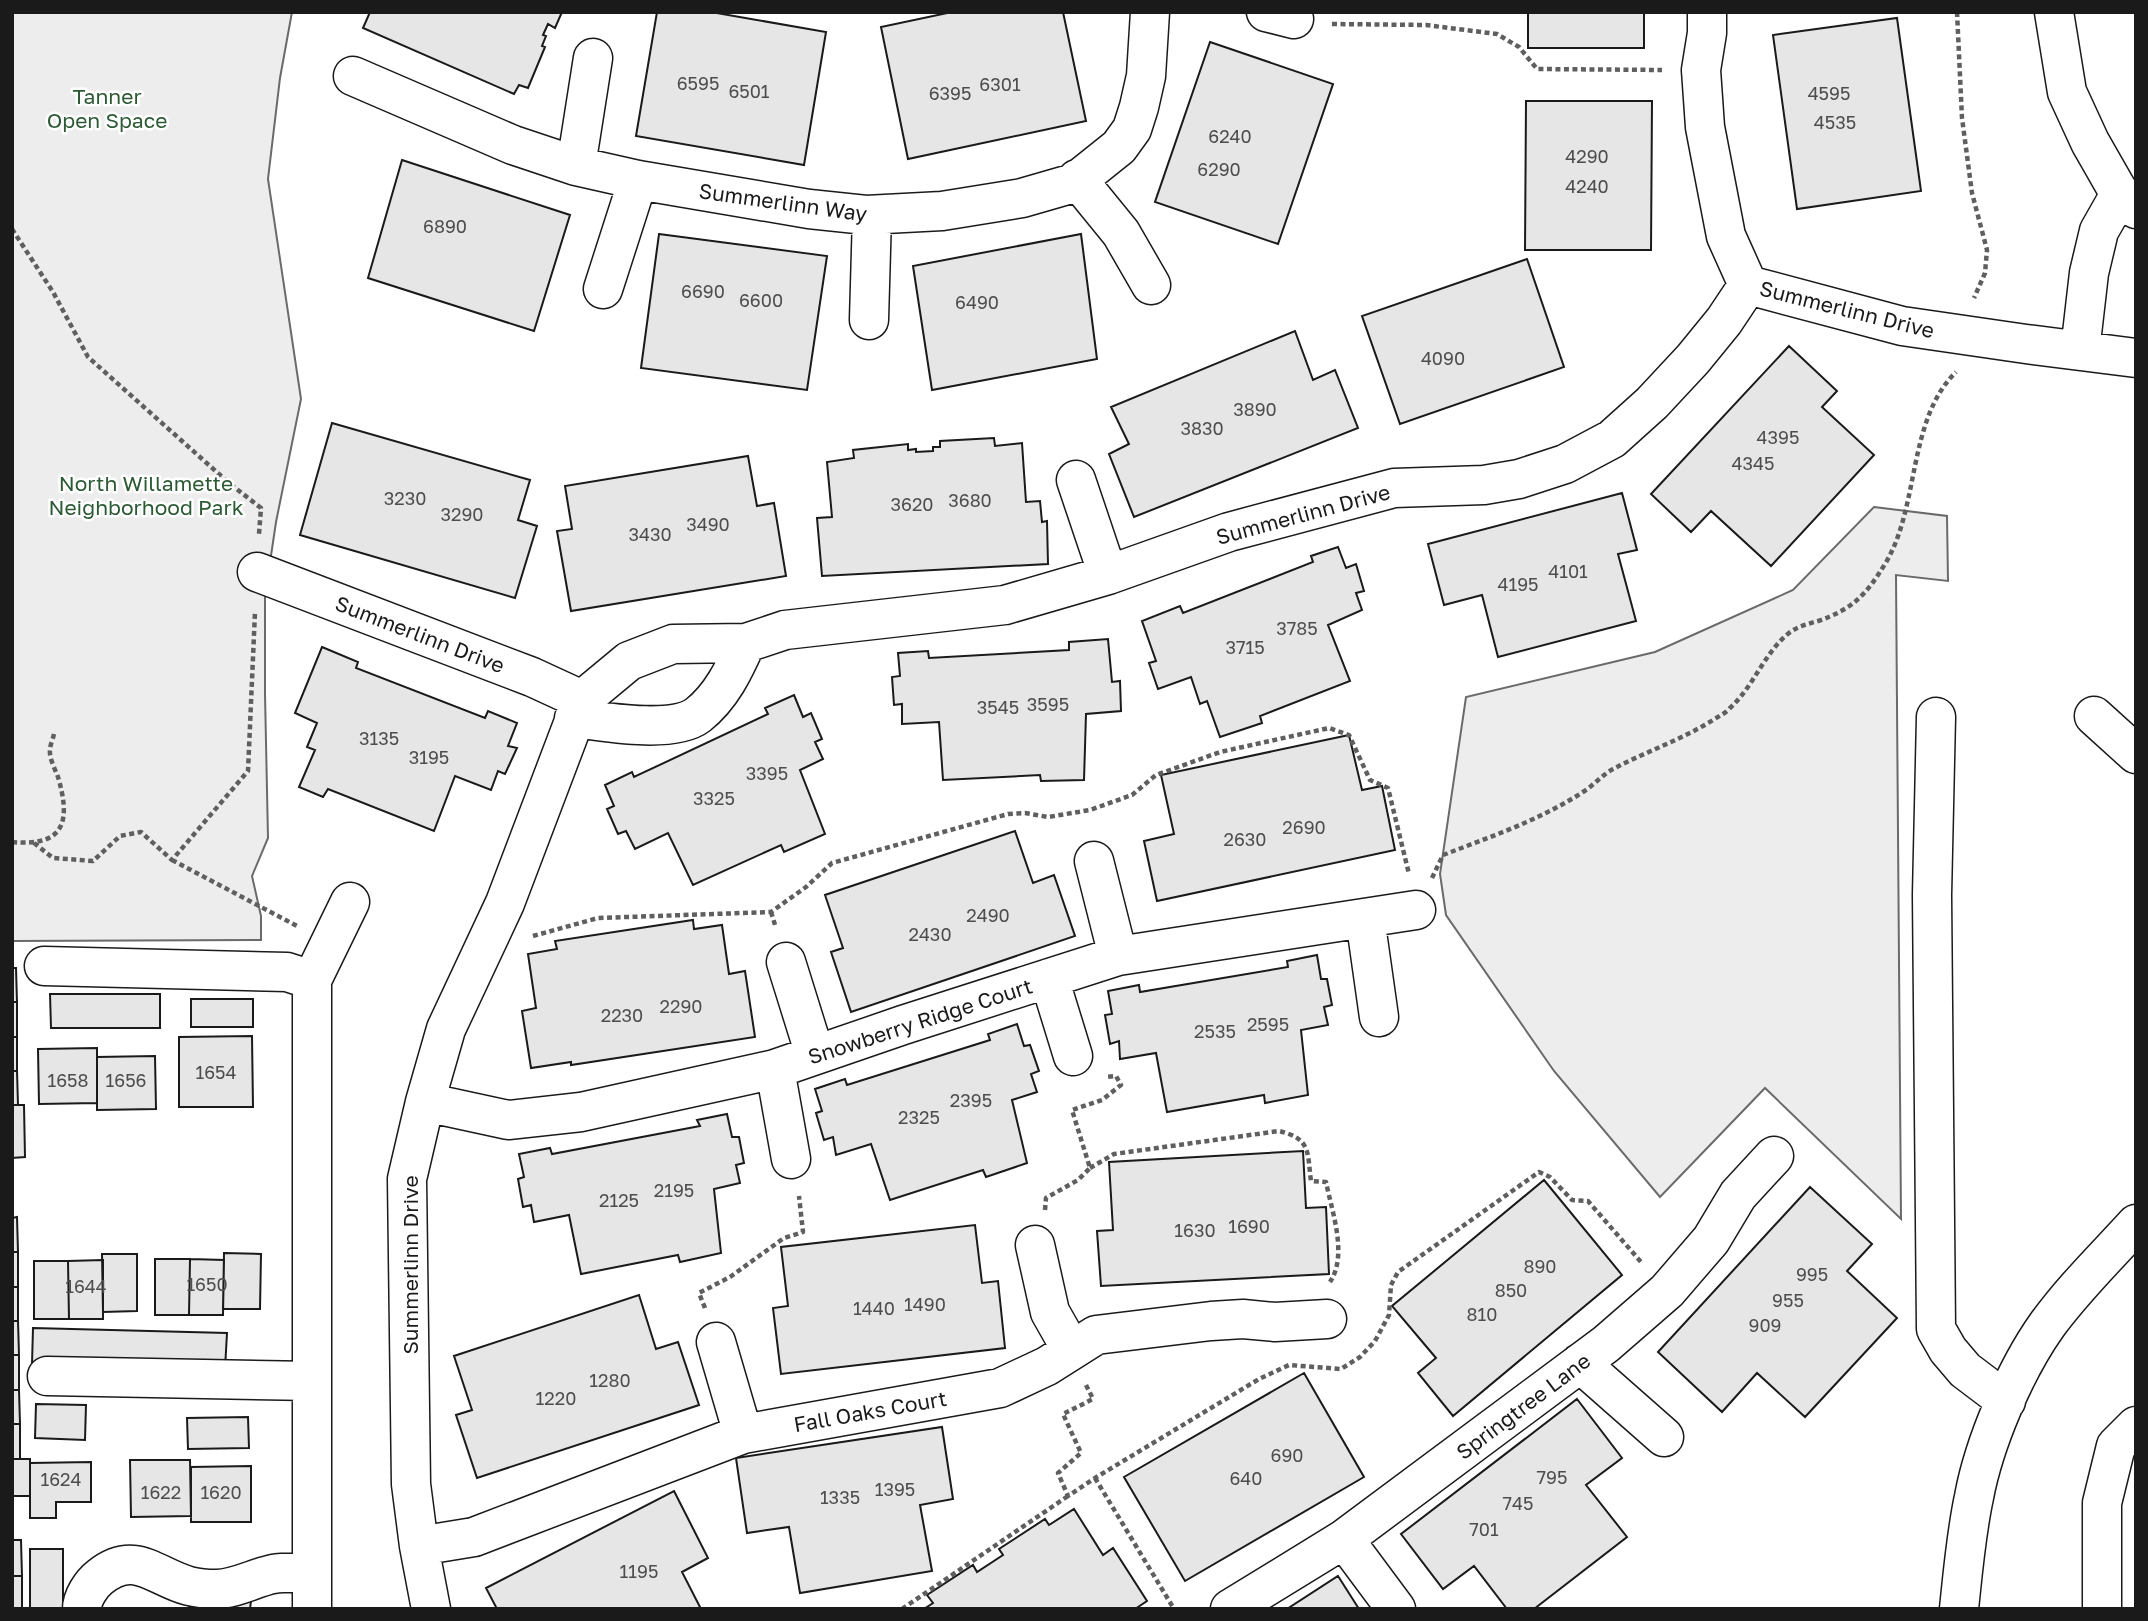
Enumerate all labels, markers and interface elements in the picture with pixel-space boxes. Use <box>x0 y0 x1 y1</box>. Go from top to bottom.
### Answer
house number: 6595 <box>677 72 719 94</box>
house number: 6301 <box>979 73 1021 95</box>
house number: 6501 <box>728 80 770 102</box>
house number: 6395 <box>929 82 971 104</box>
house number: 4595 <box>1808 82 1850 104</box>
park label: Tanner Open Space <box>47 83 167 133</box>
house number: 4535 <box>1814 111 1856 133</box>
house number: 6240 <box>1208 125 1252 147</box>
house number: 4290 <box>1565 145 1609 167</box>
house number: 6290 <box>1197 158 1241 180</box>
house number: 4240 <box>1565 175 1609 197</box>
street label: Summerlinn Way <box>697 177 869 227</box>
house number: 6890 <box>423 215 467 237</box>
street label: Summerlinn Drive <box>1757 275 1937 343</box>
house number: 6690 <box>681 280 725 302</box>
house number: 6600 <box>739 289 783 311</box>
house number: 6490 <box>955 291 999 313</box>
house number: 4090 <box>1421 347 1465 369</box>
house number: 3890 <box>1233 398 1277 420</box>
house number: 3830 <box>1180 417 1224 439</box>
house number: 4395 <box>1757 426 1799 448</box>
house number: 4345 <box>1732 452 1774 474</box>
park label: North Willamette Neighborhood Park <box>48 470 244 520</box>
street label: Summerlinn Drive <box>1213 478 1393 550</box>
house number: 3230 <box>384 487 426 509</box>
house number: 3680 <box>948 489 992 511</box>
house number: 3620 <box>890 493 934 515</box>
house number: 3290 <box>440 503 484 525</box>
house number: 3490 <box>686 513 730 535</box>
house number: 3430 <box>628 523 672 545</box>
house number: 4101 <box>1548 560 1588 582</box>
house number: 4195 <box>1497 573 1539 595</box>
street label: Summerlinn Drive <box>332 590 508 678</box>
house number: 3785 <box>1276 617 1318 639</box>
house number: 3715 <box>1225 636 1265 658</box>
house number: 3595 <box>1027 693 1069 715</box>
house number: 3545 <box>977 696 1019 718</box>
house number: 3135 <box>359 727 399 749</box>
house number: 3195 <box>409 746 449 768</box>
house number: 3395 <box>746 762 788 784</box>
house number: 3325 <box>693 787 735 809</box>
house number: 2690 <box>1282 816 1326 838</box>
house number: 2630 <box>1223 828 1267 850</box>
house number: 2490 <box>966 904 1010 926</box>
house number: 2430 <box>908 923 952 945</box>
street label: Snowberry Ridge Court <box>804 972 1036 1070</box>
house number: 2290 <box>660 995 702 1017</box>
house number: 2230 <box>601 1004 643 1026</box>
house number: 2595 <box>1247 1013 1289 1035</box>
house number: 2535 <box>1194 1020 1236 1042</box>
house number: 1654 <box>195 1061 237 1083</box>
house number: 1658 <box>47 1069 89 1091</box>
house number: 1656 <box>106 1069 146 1091</box>
house number: 2395 <box>950 1089 992 1111</box>
house number: 2325 <box>898 1106 940 1128</box>
street label: Summerlinn Drive <box>397 1175 423 1355</box>
house number: 2195 <box>654 1179 694 1201</box>
house number: 2125 <box>599 1189 639 1211</box>
house number: 1690 <box>1228 1215 1270 1237</box>
house number: 1630 <box>1174 1219 1216 1241</box>
house number: 890 <box>1523 1255 1557 1277</box>
house number: 995 <box>1796 1263 1828 1285</box>
house number: 1650 <box>186 1273 228 1295</box>
house number: 1644 <box>65 1275 107 1297</box>
house number: 850 <box>1495 1279 1527 1301</box>
house number: 955 <box>1772 1289 1804 1311</box>
house number: 1490 <box>904 1293 946 1315</box>
house number: 1440 <box>853 1297 895 1319</box>
house number: 810 <box>1467 1303 1497 1325</box>
house number: 909 <box>1749 1314 1781 1336</box>
street label: Springtree Lane <box>1451 1347 1595 1465</box>
house number: 1280 <box>589 1369 631 1391</box>
street label: Fall Oaks Court <box>791 1385 949 1437</box>
house number: 1220 <box>536 1387 576 1409</box>
house number: 690 <box>1271 1444 1303 1466</box>
house number: 795 <box>1537 1466 1567 1488</box>
house number: 640 <box>1229 1467 1263 1489</box>
house number: 1624 <box>40 1468 82 1490</box>
house number: 1395 <box>875 1478 915 1500</box>
house number: 1622 <box>141 1481 181 1503</box>
house number: 1620 <box>200 1481 242 1503</box>
house number: 1335 <box>820 1486 860 1508</box>
house number: 745 <box>1503 1492 1533 1514</box>
house number: 701 <box>1469 1518 1499 1540</box>
house number: 1195 <box>620 1560 658 1582</box>

